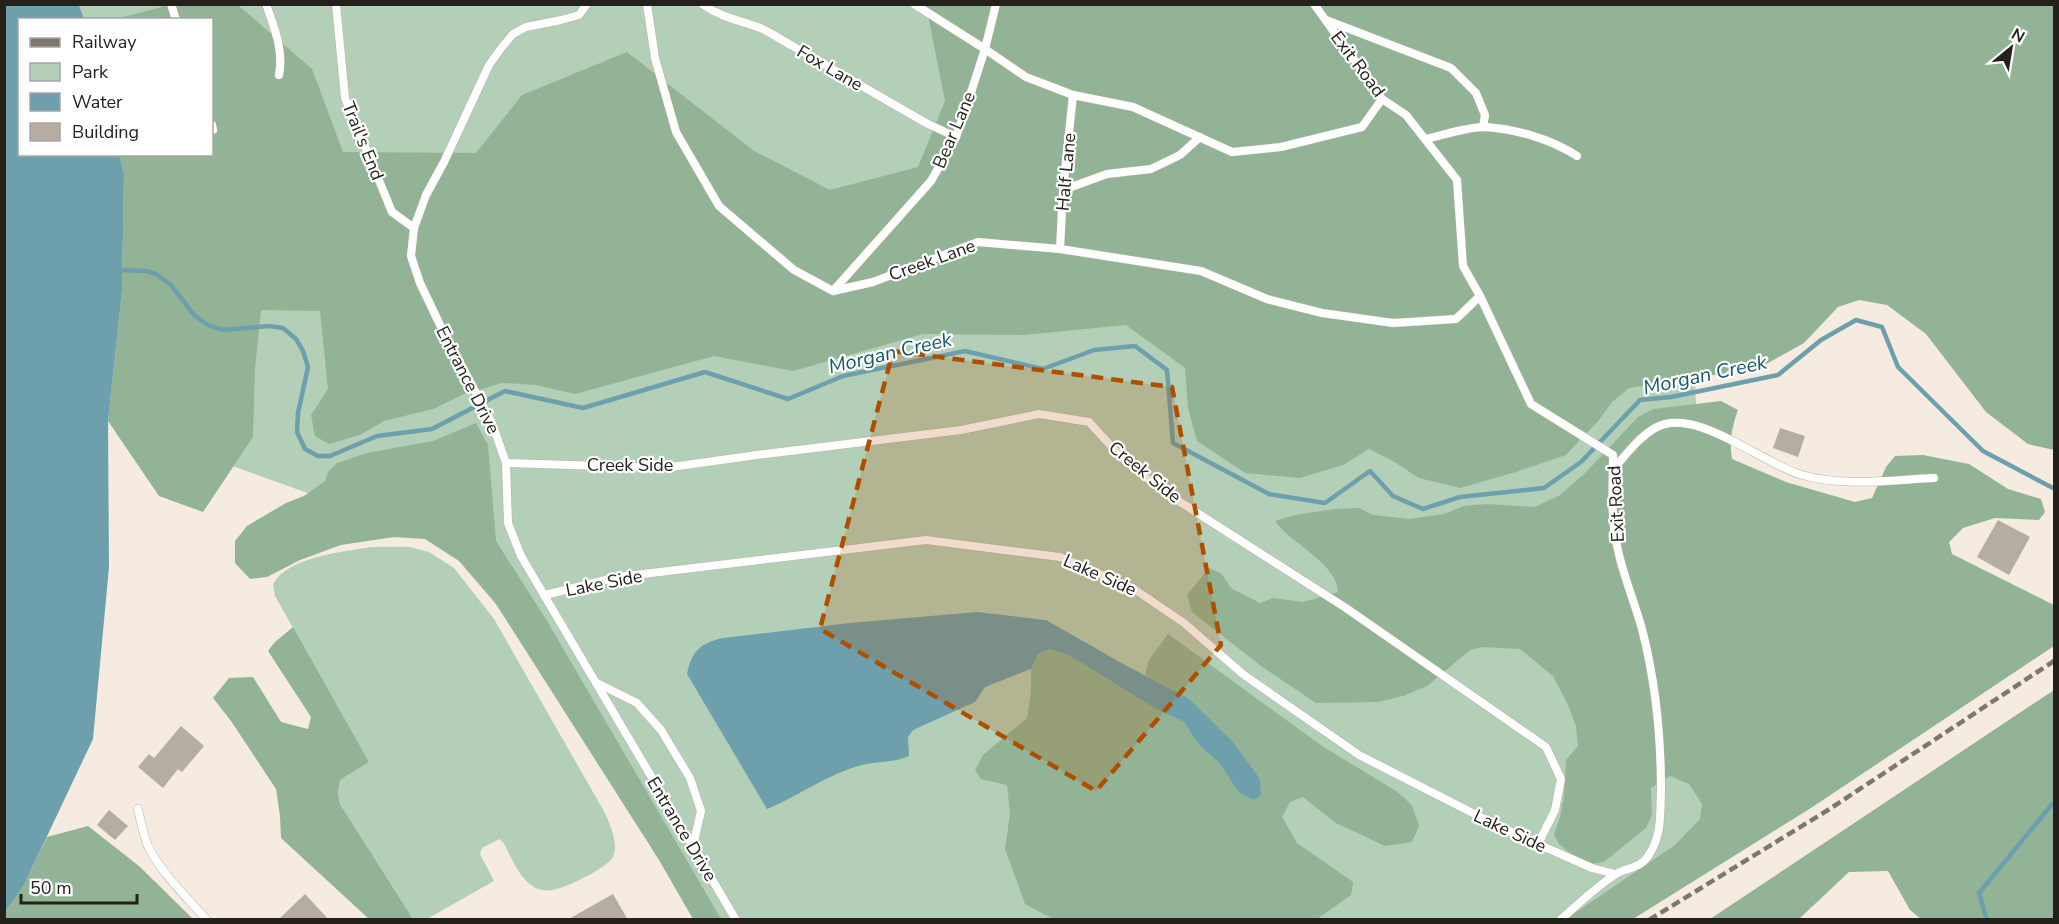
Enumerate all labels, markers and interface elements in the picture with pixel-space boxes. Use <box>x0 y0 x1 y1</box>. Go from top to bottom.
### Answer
legend <box>18 18 213 156</box>
north arrow <box>1981 18 2041 78</box>
text: N <box>2007 23 2029 48</box>
street label: Exit Road <box>1325 26 1391 102</box>
text: Railway <box>72 30 137 54</box>
street label: Fox Lane <box>793 39 867 97</box>
text: Park <box>72 60 109 84</box>
street label: Bear Lane <box>927 88 981 172</box>
text: Water <box>72 90 123 114</box>
street label: Trail's End <box>336 98 390 184</box>
text: Building <box>72 120 139 144</box>
street label: Half Lane <box>1051 132 1081 212</box>
street label: Creek Lane <box>885 233 979 287</box>
street label: Entrance Drive <box>430 322 506 438</box>
water label: Morgan Creek <box>826 325 955 380</box>
water label: Morgan Creek <box>1641 349 1770 401</box>
street label: Creek Side <box>1104 435 1186 509</box>
street label: Creek Side <box>587 453 673 477</box>
street label: Exit Road <box>1602 465 1630 543</box>
street label: Lake Side <box>1060 548 1140 602</box>
street label: Lake Side <box>564 564 644 602</box>
street label: Entrance Drive <box>641 772 723 886</box>
street label: Lake Side <box>1470 804 1550 858</box>
scale bar <box>21 867 136 905</box>
text: 50 m <box>30 876 72 900</box>

